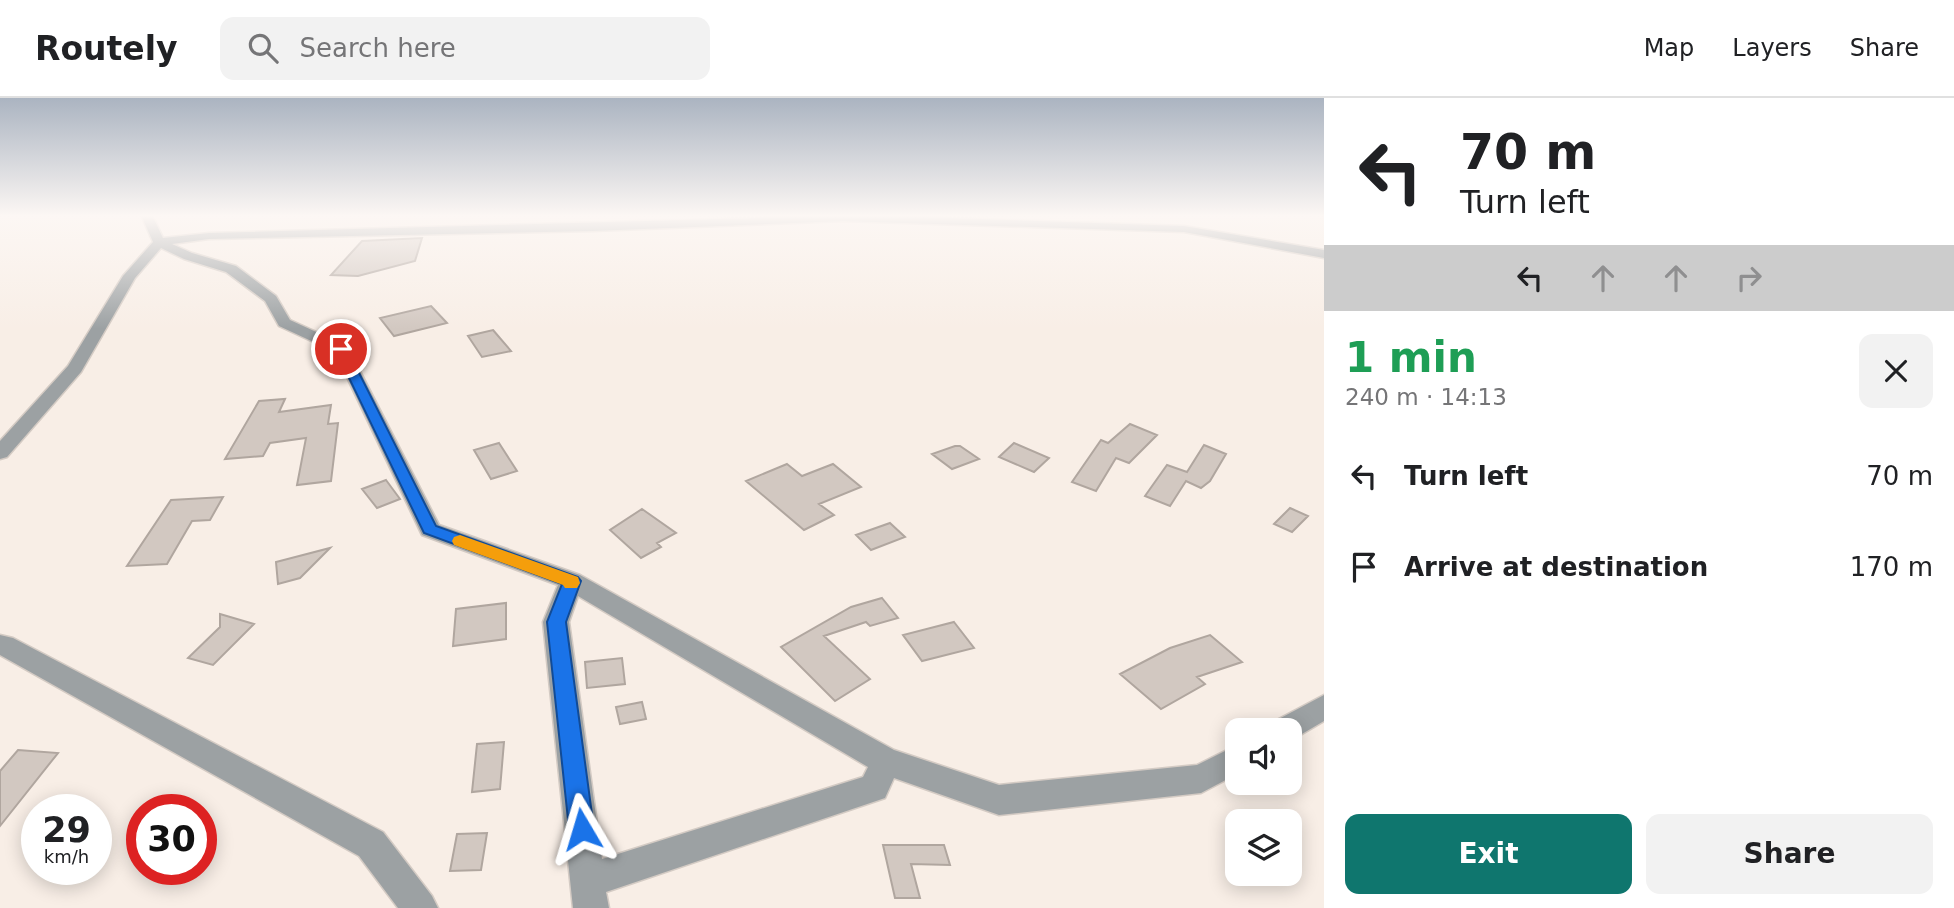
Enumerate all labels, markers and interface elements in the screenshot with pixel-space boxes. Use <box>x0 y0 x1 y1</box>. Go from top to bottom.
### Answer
search box <box>220 17 710 80</box>
text: Routely <box>35 29 178 68</box>
icon: search <box>244 29 282 67</box>
text: Search here <box>300 33 456 63</box>
text: Map <box>1644 34 1694 62</box>
text: Layers <box>1732 34 1812 62</box>
text: Share <box>1850 34 1919 62</box>
text: 70 m <box>1460 124 1596 181</box>
icon: left <box>1345 126 1436 217</box>
text: Turn left <box>1460 183 1590 221</box>
icon: left <box>1511 259 1549 297</box>
icon: ahead <box>1584 259 1622 297</box>
icon: ahead <box>1657 259 1695 297</box>
icon: right <box>1730 259 1768 297</box>
pin <box>311 319 371 379</box>
icon: arrive <box>322 330 360 368</box>
text: 1 min <box>1345 333 1477 382</box>
button: close <box>1859 334 1933 408</box>
text: 240 m · 14:13 <box>1345 384 1507 410</box>
icon: left <box>1345 457 1383 495</box>
text: Turn left <box>1404 461 1528 491</box>
text: 70 m <box>1866 461 1933 491</box>
icon: arrive <box>1345 548 1383 586</box>
text: Arrive at destination <box>1404 552 1708 582</box>
text: 170 m <box>1850 552 1933 582</box>
map controls <box>1225 718 1302 886</box>
button: sound <box>1225 718 1302 795</box>
position arrow <box>545 792 619 866</box>
speed limit sign: 30 <box>126 794 217 885</box>
button: layers <box>1225 809 1302 886</box>
text: 29 <box>42 810 91 850</box>
button: Exit <box>1345 814 1632 894</box>
button: Share <box>1646 814 1933 894</box>
text: km/h <box>44 846 89 867</box>

